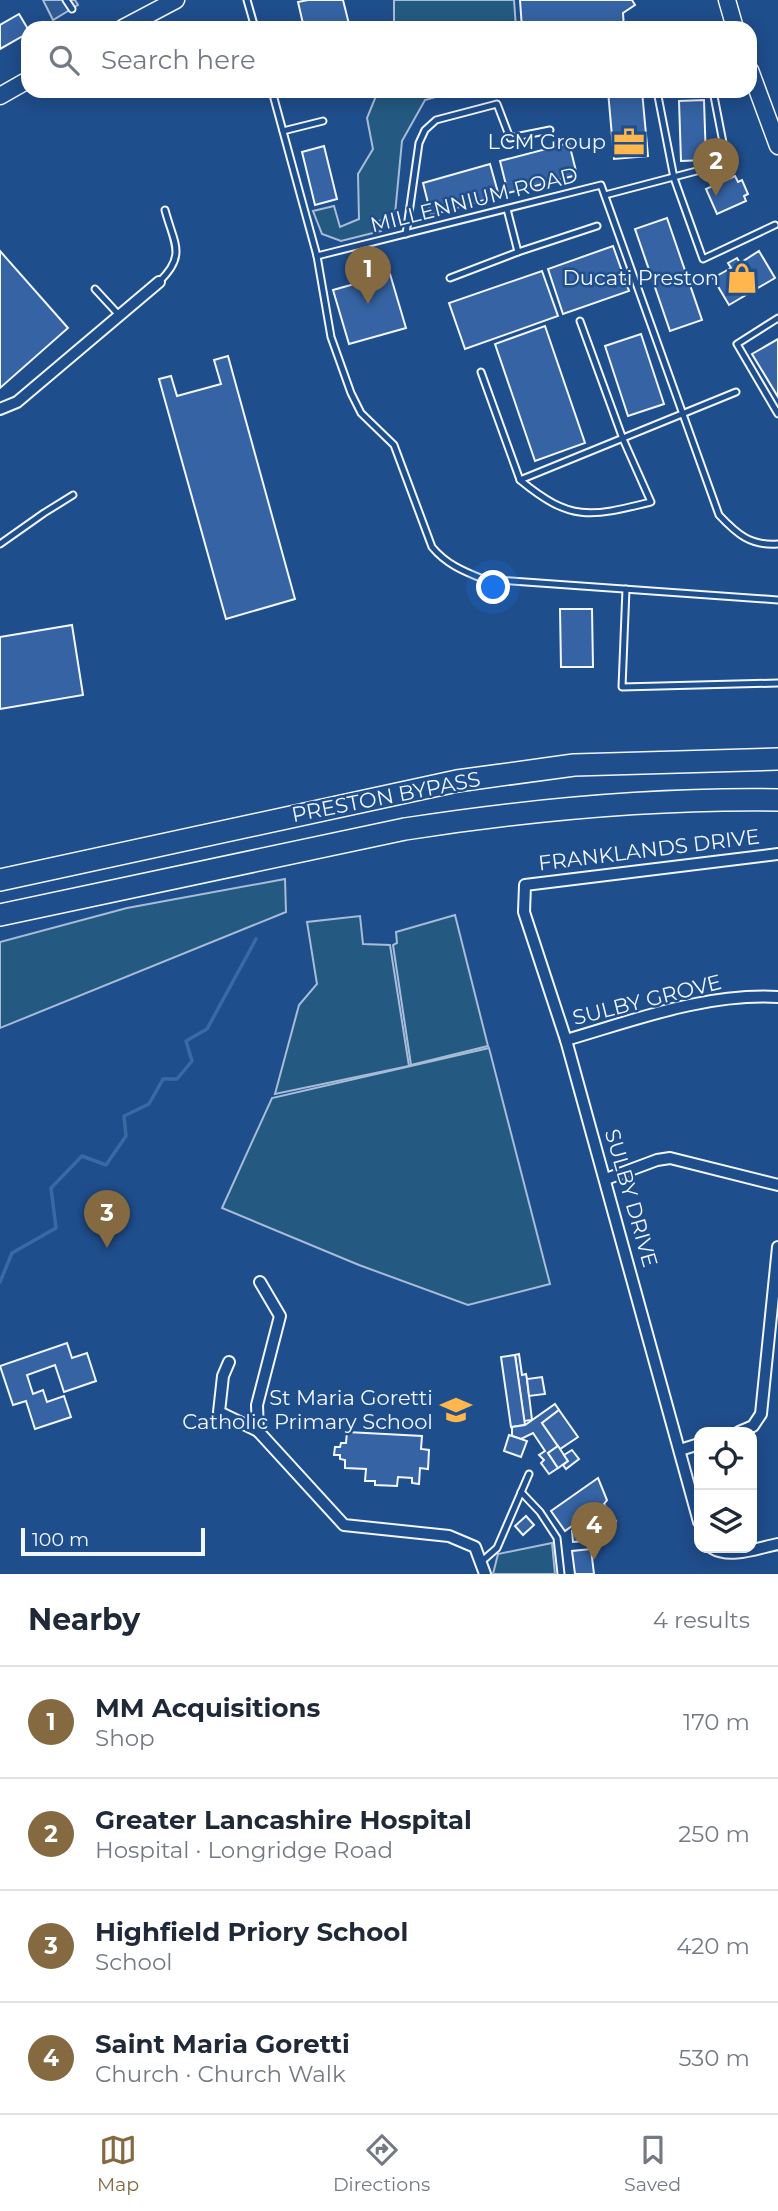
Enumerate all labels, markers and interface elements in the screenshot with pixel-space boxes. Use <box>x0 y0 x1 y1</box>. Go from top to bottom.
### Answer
search box <box>21 21 757 98</box>
icon: search <box>45 41 83 79</box>
text: Search here <box>101 44 256 76</box>
office icon: LCM Group <box>612 125 646 159</box>
place label: LCM Group <box>488 129 606 154</box>
pin: 2 <box>693 138 739 196</box>
street label: MILLENNIUM ROAD <box>368 162 580 237</box>
pin: 1 <box>345 246 391 304</box>
shop icon: Ducati Preston <box>725 261 759 295</box>
place label: Ducati Preston <box>562 265 719 290</box>
your location <box>476 570 510 604</box>
street label: PRESTON BYPASS <box>289 766 482 827</box>
street label: FRANKLANDS DRIVE <box>537 824 761 875</box>
street label: SULBY GROVE <box>570 969 724 1030</box>
street label: SULBY DRIVE <box>600 1126 663 1270</box>
pin: 3 <box>84 1190 130 1248</box>
place label: St Maria Goretti Catholic Primary School <box>182 1385 433 1434</box>
school or university icon: St Maria Goretti Catholic Primary School <box>439 1393 473 1427</box>
map controls <box>694 1427 757 1553</box>
button: locate <box>694 1427 757 1490</box>
button: layers <box>694 1490 757 1553</box>
pin: 4 <box>571 1502 617 1560</box>
scale bar <box>21 1525 205 1557</box>
text: 100 m <box>32 1528 89 1551</box>
text: Nearby <box>28 1601 140 1638</box>
text: 4 results <box>653 1606 750 1634</box>
text: MM Acquisitions <box>95 1692 320 1724</box>
text: 1 <box>46 1708 56 1736</box>
text: 170 m <box>683 1708 750 1736</box>
text: Shop <box>95 1724 155 1752</box>
text: Greater Lancashire Hospital <box>95 1804 472 1836</box>
text: 2 <box>44 1820 58 1848</box>
text: 250 m <box>678 1820 750 1848</box>
text: Hospital · Longridge Road <box>95 1836 393 1864</box>
text: Highfield Priory School <box>95 1916 408 1948</box>
text: 3 <box>44 1932 58 1960</box>
text: 420 m <box>676 1932 750 1960</box>
text: School <box>95 1948 173 1976</box>
text: Saint Maria Goretti <box>95 2028 350 2060</box>
text: 4 <box>43 2044 59 2072</box>
text: 530 m <box>678 2044 750 2072</box>
text: Church · Church Walk <box>95 2060 346 2088</box>
tab: Map <box>97 2131 139 2196</box>
tab: Directions <box>333 2131 430 2196</box>
tab: Saved <box>624 2131 681 2196</box>

